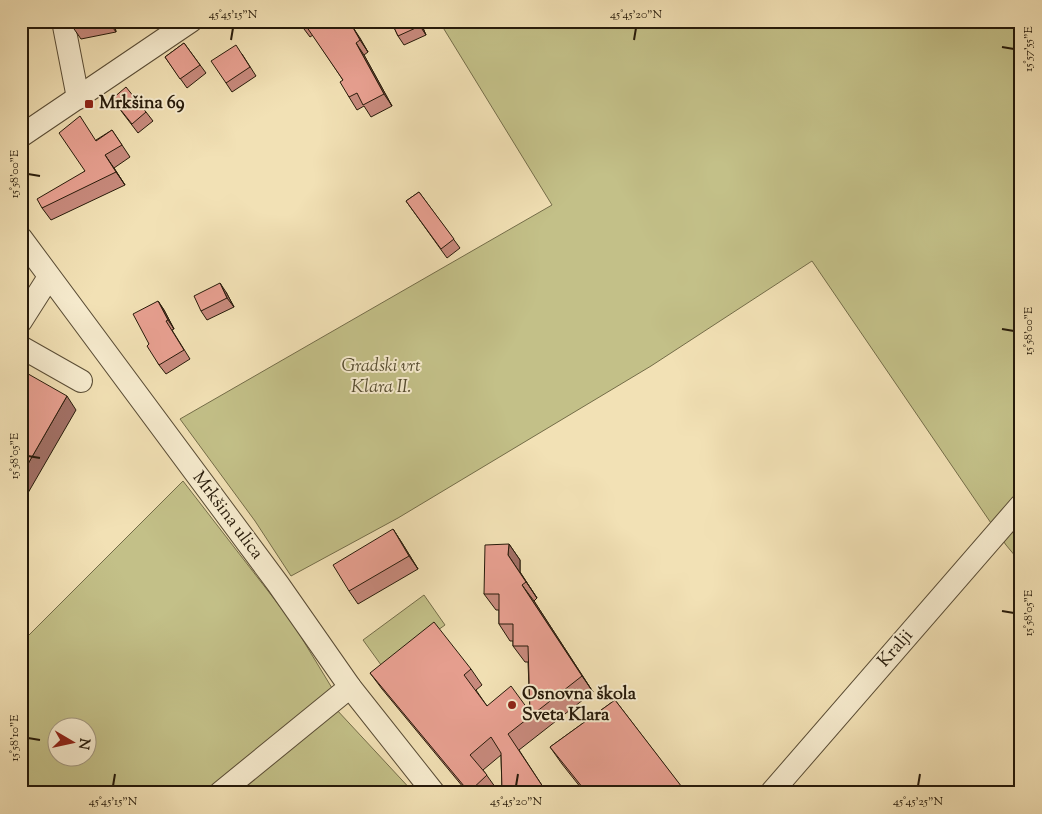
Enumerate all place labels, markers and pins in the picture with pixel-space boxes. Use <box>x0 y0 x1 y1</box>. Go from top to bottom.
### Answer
place label: Mrkšina 69 <box>99 91 185 117</box>
marker: Mrkšina 69 <box>83 98 95 110</box>
place label: Osnovna škola Sveta Klara <box>522 682 637 729</box>
marker: Osnovna škola Sveta Klara <box>506 699 518 711</box>

